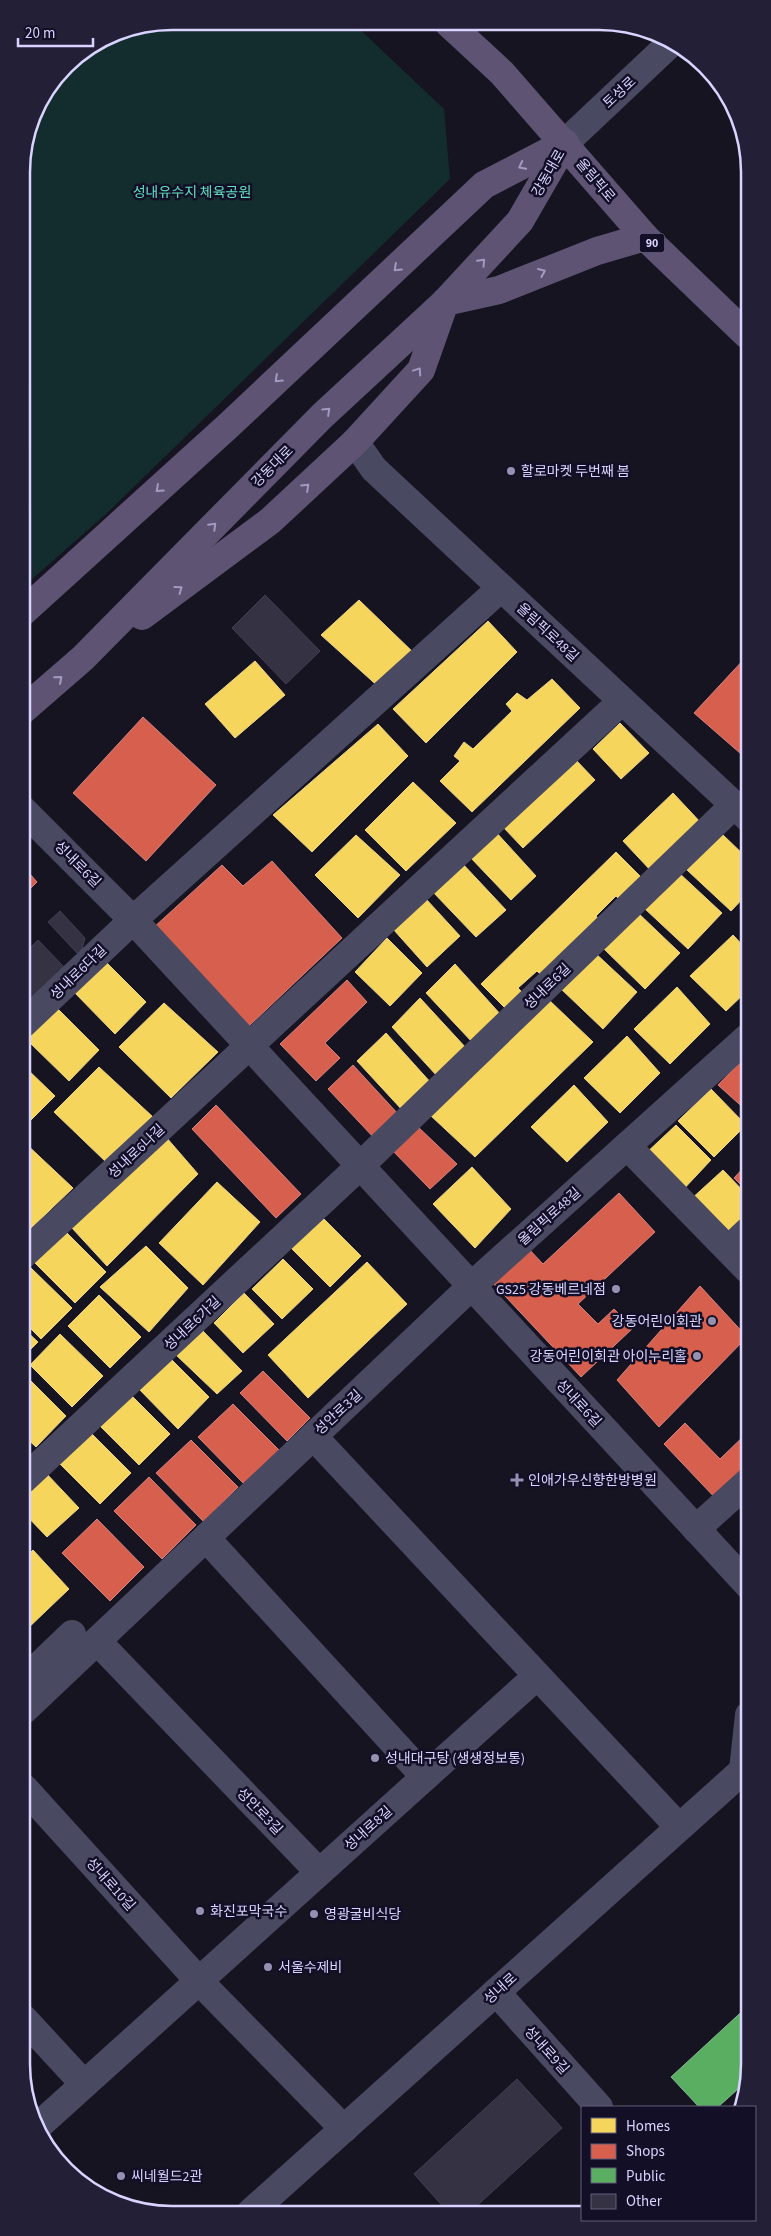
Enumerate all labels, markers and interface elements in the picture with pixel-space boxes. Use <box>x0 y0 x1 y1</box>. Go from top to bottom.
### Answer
scale bar <box>18 15 92 47</box>
text: 20 m <box>25 23 55 44</box>
street label: 토성로 <box>599 72 641 113</box>
street label: 강동대로 <box>527 146 570 201</box>
street label: 올림픽로 <box>571 154 620 207</box>
one-way arrow <box>518 160 527 170</box>
park label: 성내유수지 체육공원 <box>133 183 251 203</box>
road number: 90 <box>640 234 664 252</box>
one-way arrow <box>476 259 485 268</box>
one-way arrow <box>393 262 402 271</box>
one-way arrow <box>537 267 546 278</box>
one-way arrow <box>412 367 422 376</box>
one-way arrow <box>275 373 284 382</box>
one-way arrow <box>322 408 331 417</box>
street label: 강동대로 <box>247 441 298 492</box>
place label: 할로마켓 두번째 봄 <box>521 462 630 482</box>
marker: 할로마켓 두번째 봄 <box>505 465 517 477</box>
one-way arrow <box>155 483 164 492</box>
one-way arrow <box>300 484 309 493</box>
one-way arrow <box>207 523 216 532</box>
one-way arrow <box>173 586 183 595</box>
street label: 올림픽로48길 <box>512 599 583 667</box>
one-way arrow <box>54 676 63 685</box>
street label: 성내로6길 <box>50 837 105 892</box>
street label: 성내로6다길 <box>46 941 111 1005</box>
street label: 성내로6길 <box>520 959 576 1014</box>
street label: 성내로6나길 <box>104 1120 170 1183</box>
street label: 올림픽로48길 <box>514 1183 585 1250</box>
place label: GS25 강동베르네점 <box>496 1280 606 1300</box>
marker: GS25 강동베르네점 <box>610 1283 622 1295</box>
street label: 성내로6가길 <box>160 1292 226 1355</box>
place label: 강동어린이회관 <box>612 1312 702 1332</box>
marker: 강동어린이회관 <box>706 1315 718 1327</box>
place label: 강동어린이회관 아이누리홀 <box>530 1347 687 1367</box>
marker: 강동어린이회관 아이누리홀 <box>691 1350 703 1362</box>
street label: 성내로6길 <box>551 1375 606 1432</box>
street label: 성안로3길 <box>310 1385 367 1440</box>
place label: 인애가우신향한방병원 <box>528 1471 657 1491</box>
marker: 인애가우신향한방병원 <box>510 1473 524 1487</box>
place label: 성내대구탕 (생생정보통) <box>385 1749 525 1769</box>
marker: 성내대구탕 (생생정보통) <box>369 1752 381 1764</box>
street label: 성안로3길 <box>232 1784 287 1840</box>
street label: 성내로8길 <box>340 1802 397 1856</box>
street label: 성내로10길 <box>81 1854 140 1916</box>
place label: 화진포막국수 <box>210 1902 287 1922</box>
marker: 화진포막국수 <box>194 1905 206 1917</box>
place label: 영광굴비식당 <box>324 1905 401 1925</box>
marker: 영광굴비식당 <box>308 1908 320 1920</box>
place label: 서울수제비 <box>278 1958 342 1978</box>
marker: 서울수제비 <box>262 1961 274 1973</box>
street label: 성내로 <box>480 1968 522 2009</box>
street label: 성내로9길 <box>519 2022 573 2079</box>
legend <box>581 2106 756 2221</box>
text: Homes <box>626 2116 670 2137</box>
text: Shops <box>626 2141 665 2162</box>
text: Public <box>626 2166 665 2187</box>
place label: 씨네월드2관 <box>131 2167 202 2187</box>
marker: 씨네월드2관 <box>115 2170 127 2182</box>
text: Other <box>626 2191 663 2212</box>

